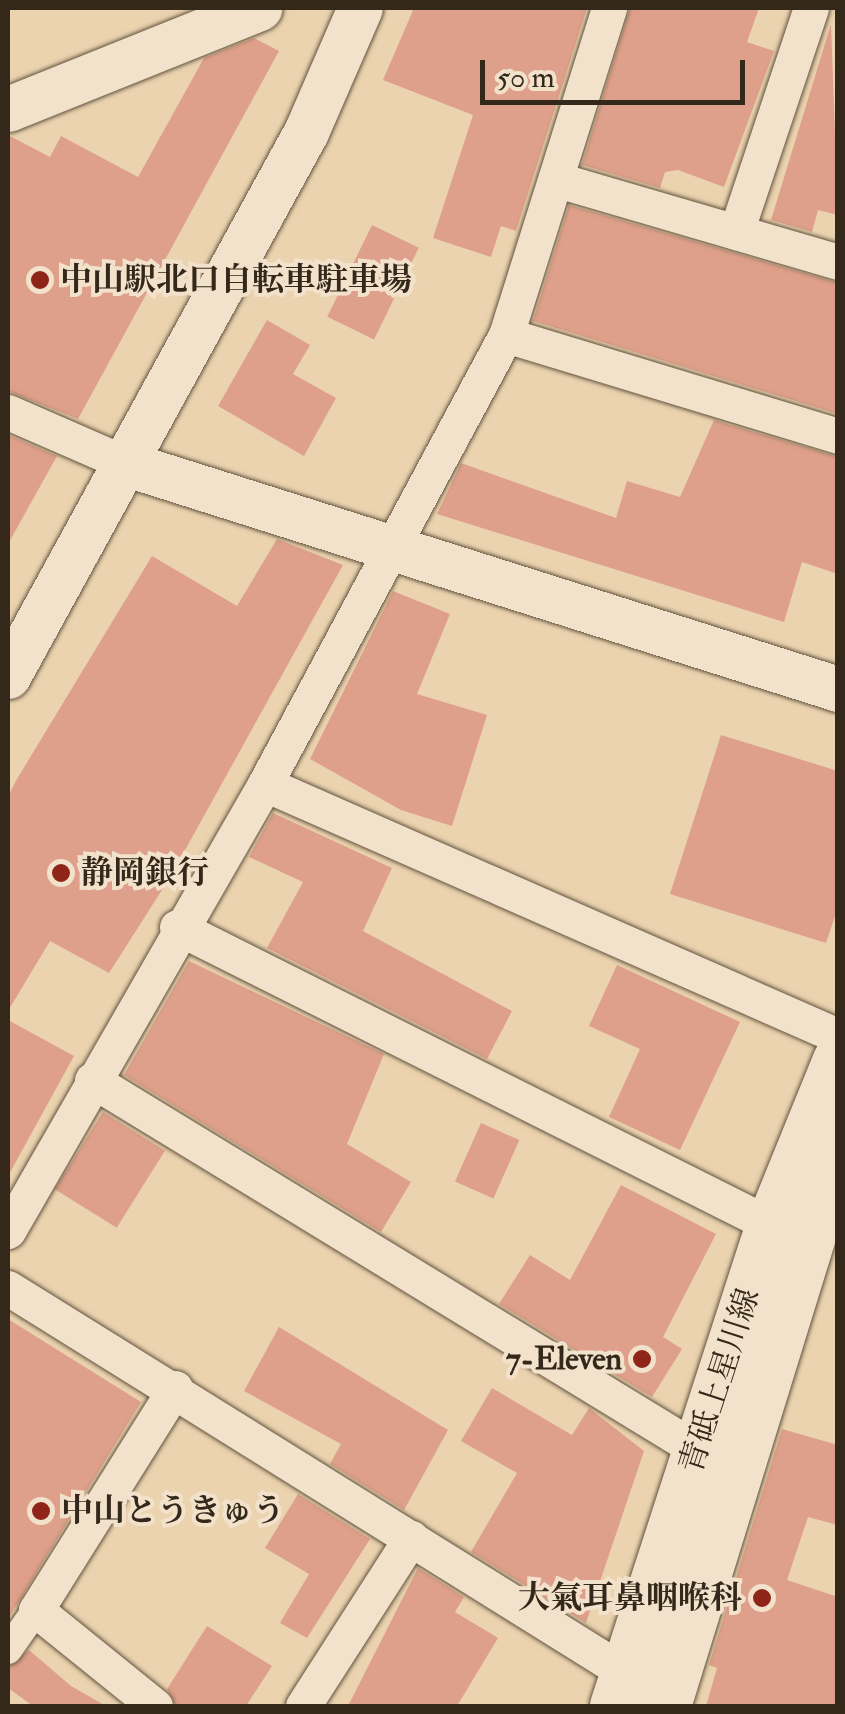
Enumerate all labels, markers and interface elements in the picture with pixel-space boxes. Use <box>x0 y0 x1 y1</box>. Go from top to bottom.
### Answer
scale bar <box>485 40 750 102</box>
text: 50 m <box>497 59 555 96</box>
place label: 中山駅北口自転車駐車場 <box>60 261 412 299</box>
marker: 中山駅北口自転車駐車場 <box>29 269 51 291</box>
place label: 静岡銀行 <box>81 854 209 892</box>
marker: 静岡銀行 <box>50 862 72 884</box>
street label: 青砥上星川線 <box>672 1284 768 1478</box>
place label: 7-Eleven <box>506 1340 622 1378</box>
marker: 7-Eleven <box>631 1348 653 1370</box>
place label: 中山とうきゅう <box>61 1492 285 1530</box>
marker: 中山とうきゅう <box>30 1500 52 1522</box>
place label: 大氣耳鼻咽喉科 <box>518 1579 742 1617</box>
marker: 大氣耳鼻咽喉科 <box>751 1587 773 1609</box>

